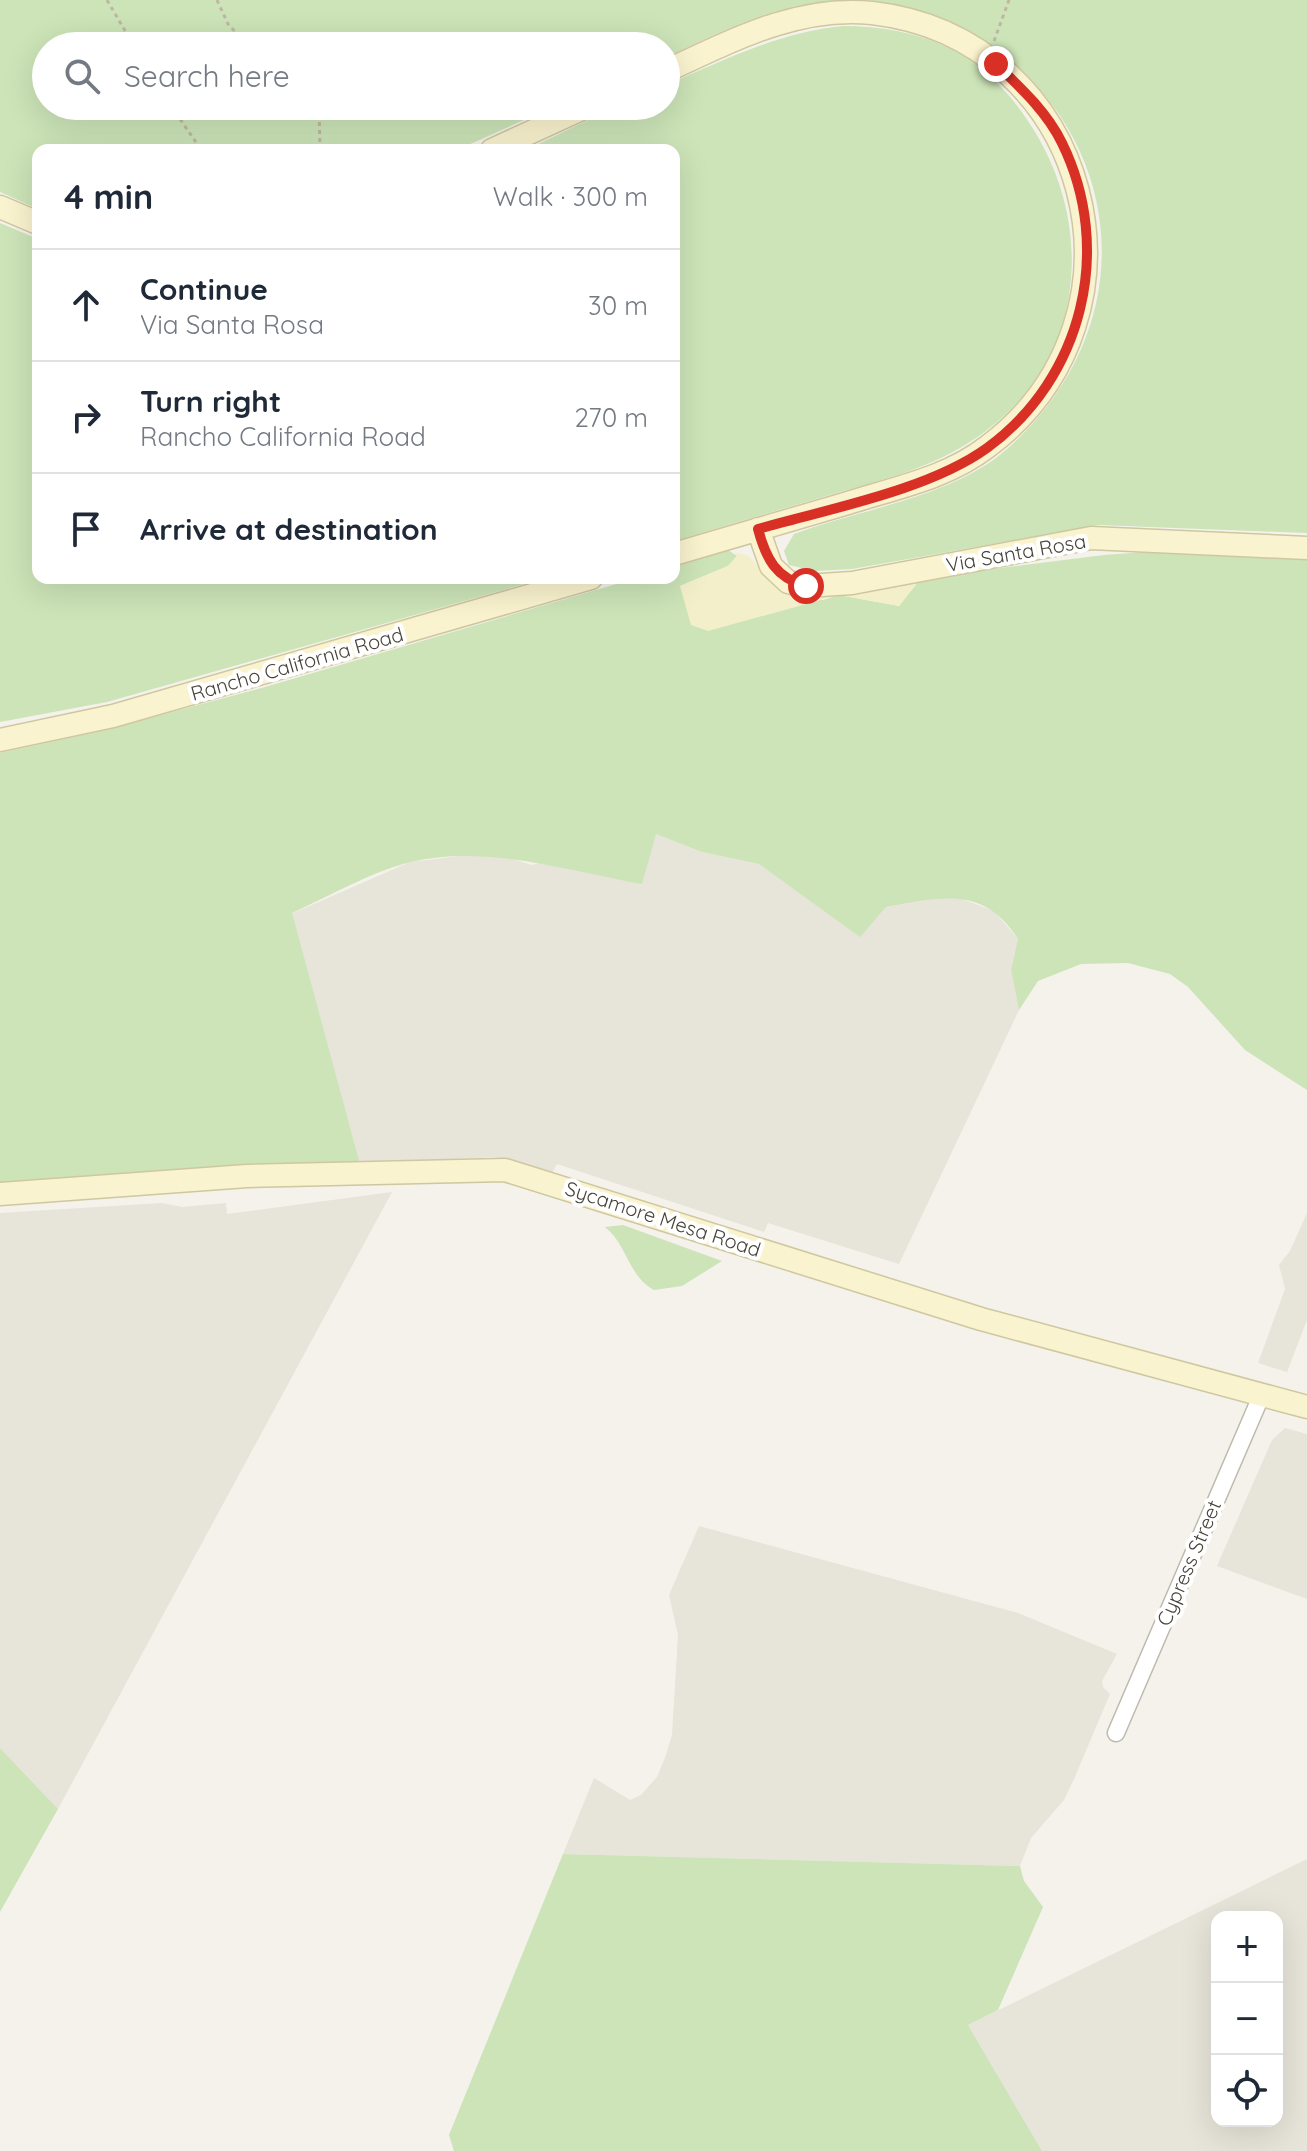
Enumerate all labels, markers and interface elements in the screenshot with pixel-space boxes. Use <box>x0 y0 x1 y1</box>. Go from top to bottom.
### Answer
search box <box>32 32 680 120</box>
route end <box>978 46 1014 82</box>
icon: search <box>60 54 104 98</box>
text: Search here <box>124 57 290 95</box>
text: 4 min <box>64 175 153 218</box>
text: Walk · 300 m <box>493 180 648 213</box>
text: Continue <box>140 270 268 308</box>
icon: ahead <box>64 283 108 327</box>
text: 30 m <box>588 289 648 322</box>
text: Via Santa Rosa <box>140 308 324 341</box>
text: Turn right <box>140 382 281 420</box>
icon: right <box>64 395 108 439</box>
text: 270 m <box>574 401 648 434</box>
text: Rancho California Road <box>140 420 426 453</box>
icon: arrive <box>64 507 108 551</box>
text: Arrive at destination <box>140 510 438 548</box>
street label: Via Santa Rosa <box>944 528 1088 577</box>
route start <box>788 568 824 604</box>
street label: Rancho California Road <box>188 621 406 706</box>
street label: Sycamore Mesa Road <box>562 1175 764 1262</box>
street label: Cypress Street <box>1151 1496 1226 1629</box>
map controls <box>1211 1911 1283 2127</box>
button: + <box>1211 1911 1283 1983</box>
button: − <box>1211 1983 1283 2055</box>
button: locate <box>1211 2055 1283 2127</box>

